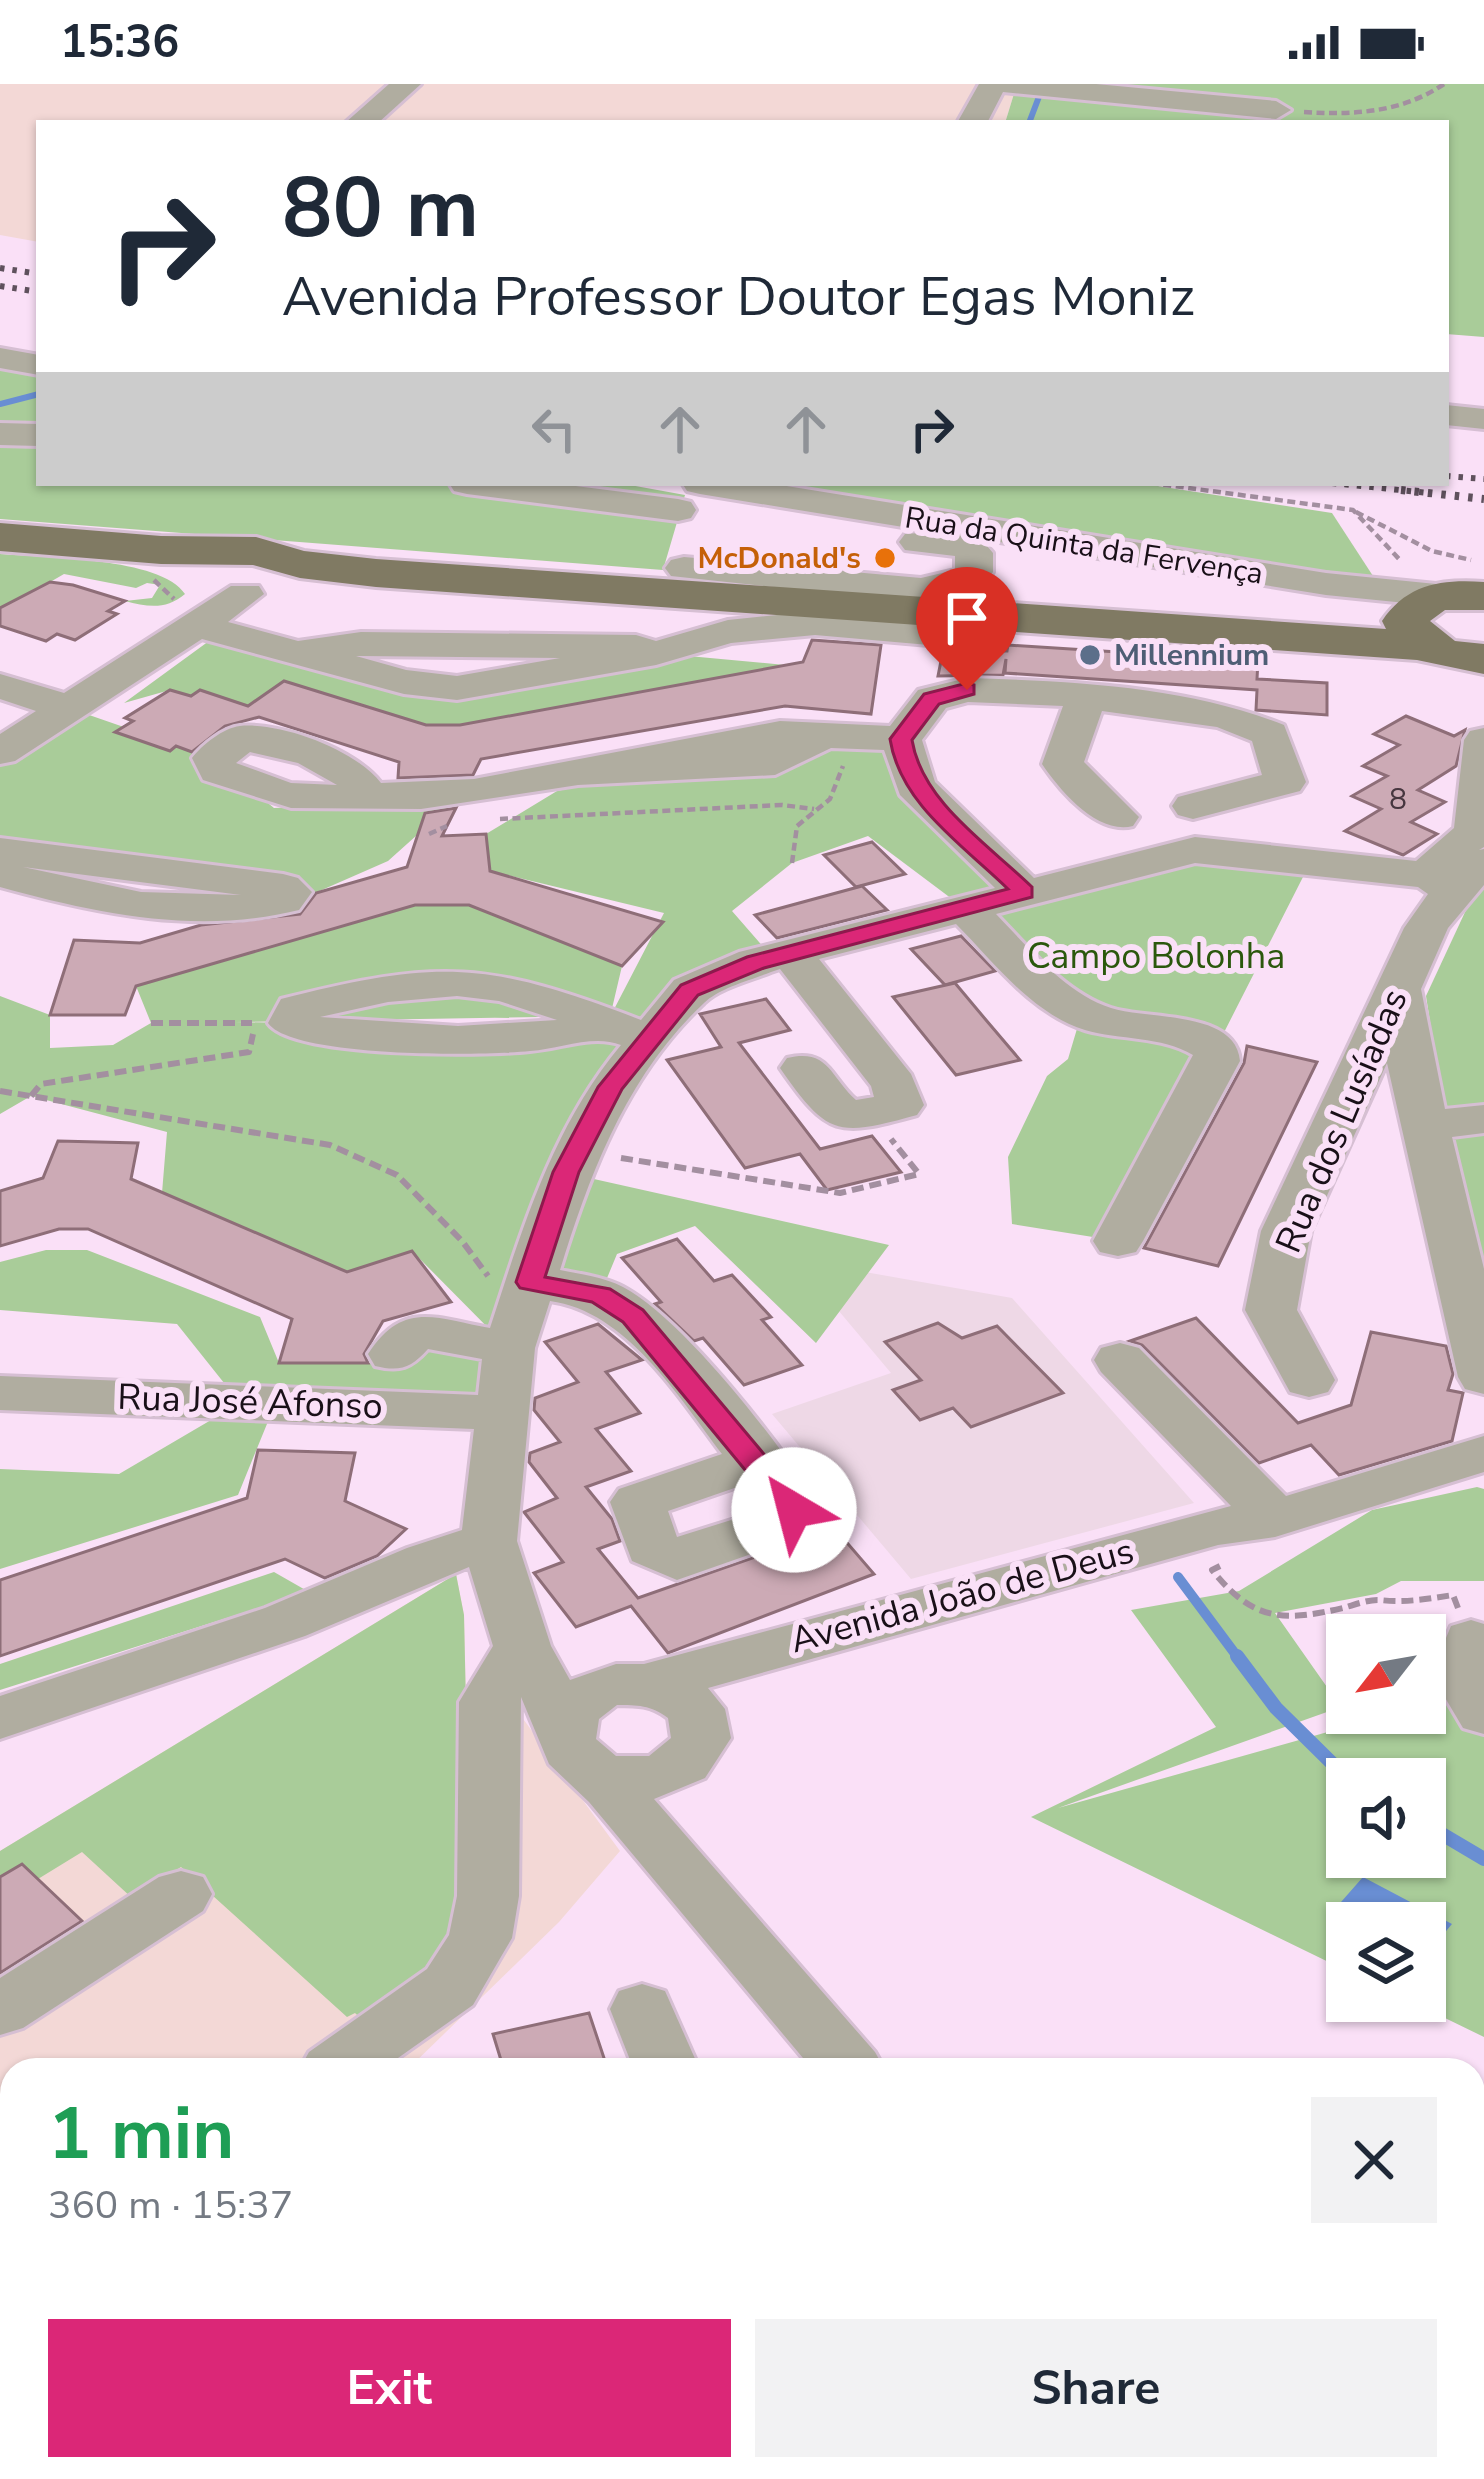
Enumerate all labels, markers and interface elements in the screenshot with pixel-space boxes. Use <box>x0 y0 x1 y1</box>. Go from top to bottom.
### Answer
text: 15:36 <box>60 12 179 73</box>
text: 80 m <box>282 151 479 266</box>
icon: right <box>84 168 240 324</box>
text: Avenida Professor Doutor Egas Moniz <box>282 260 1195 334</box>
icon: left <box>521 396 587 462</box>
icon: ahead <box>647 396 713 462</box>
icon: ahead <box>773 396 839 462</box>
icon: right <box>899 396 965 462</box>
street label: Rua da Quinta da Fervença <box>902 497 1266 595</box>
place label: McDonald's <box>697 538 861 579</box>
marker: McDonald's <box>872 545 898 571</box>
pin <box>916 567 1018 690</box>
icon: arrive <box>934 585 1000 651</box>
place label: Millennium <box>1114 635 1269 676</box>
marker: Millennium <box>1077 642 1103 668</box>
house number: 8 <box>1389 779 1407 820</box>
park label: Campo Bolonha <box>1027 932 1285 981</box>
street label: Rua dos Lusíadas <box>1264 982 1420 1260</box>
street label: Rua José Afonso <box>117 1373 383 1431</box>
position arrow <box>731 1447 857 1573</box>
street label: Avenida João de Deus <box>785 1527 1139 1665</box>
north arrow <box>1326 1614 1446 1734</box>
map controls <box>1326 1614 1446 2022</box>
button: sound <box>1326 1758 1446 1878</box>
button: layers <box>1326 1902 1446 2022</box>
text: 1 min <box>48 2085 234 2183</box>
button: close <box>1311 2097 1437 2223</box>
text: 360 m · 15:37 <box>48 2179 293 2232</box>
button: Exit <box>48 2319 731 2457</box>
button: Share <box>755 2319 1437 2457</box>

